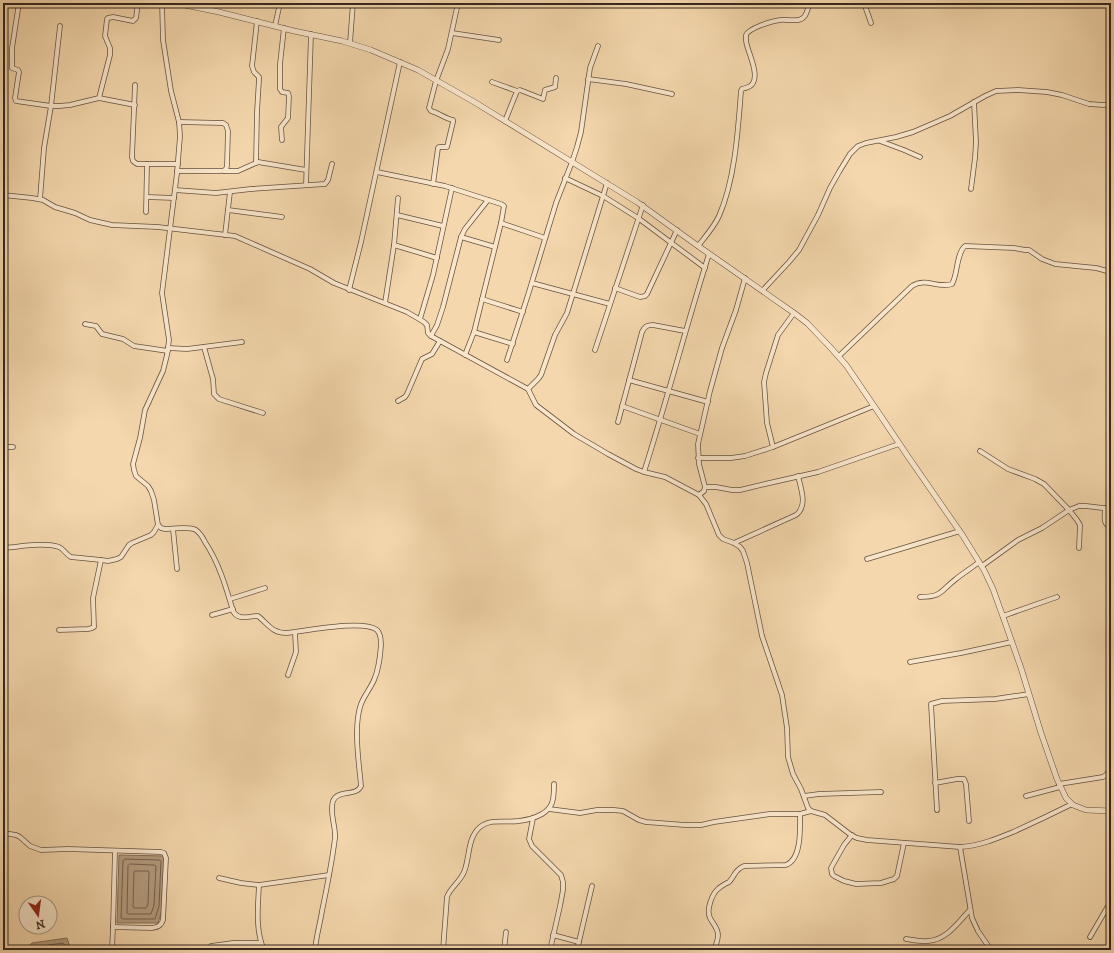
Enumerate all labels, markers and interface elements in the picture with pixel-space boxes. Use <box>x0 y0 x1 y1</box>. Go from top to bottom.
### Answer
north arrow <box>18 895 58 935</box>
text: N <box>34 916 46 932</box>

